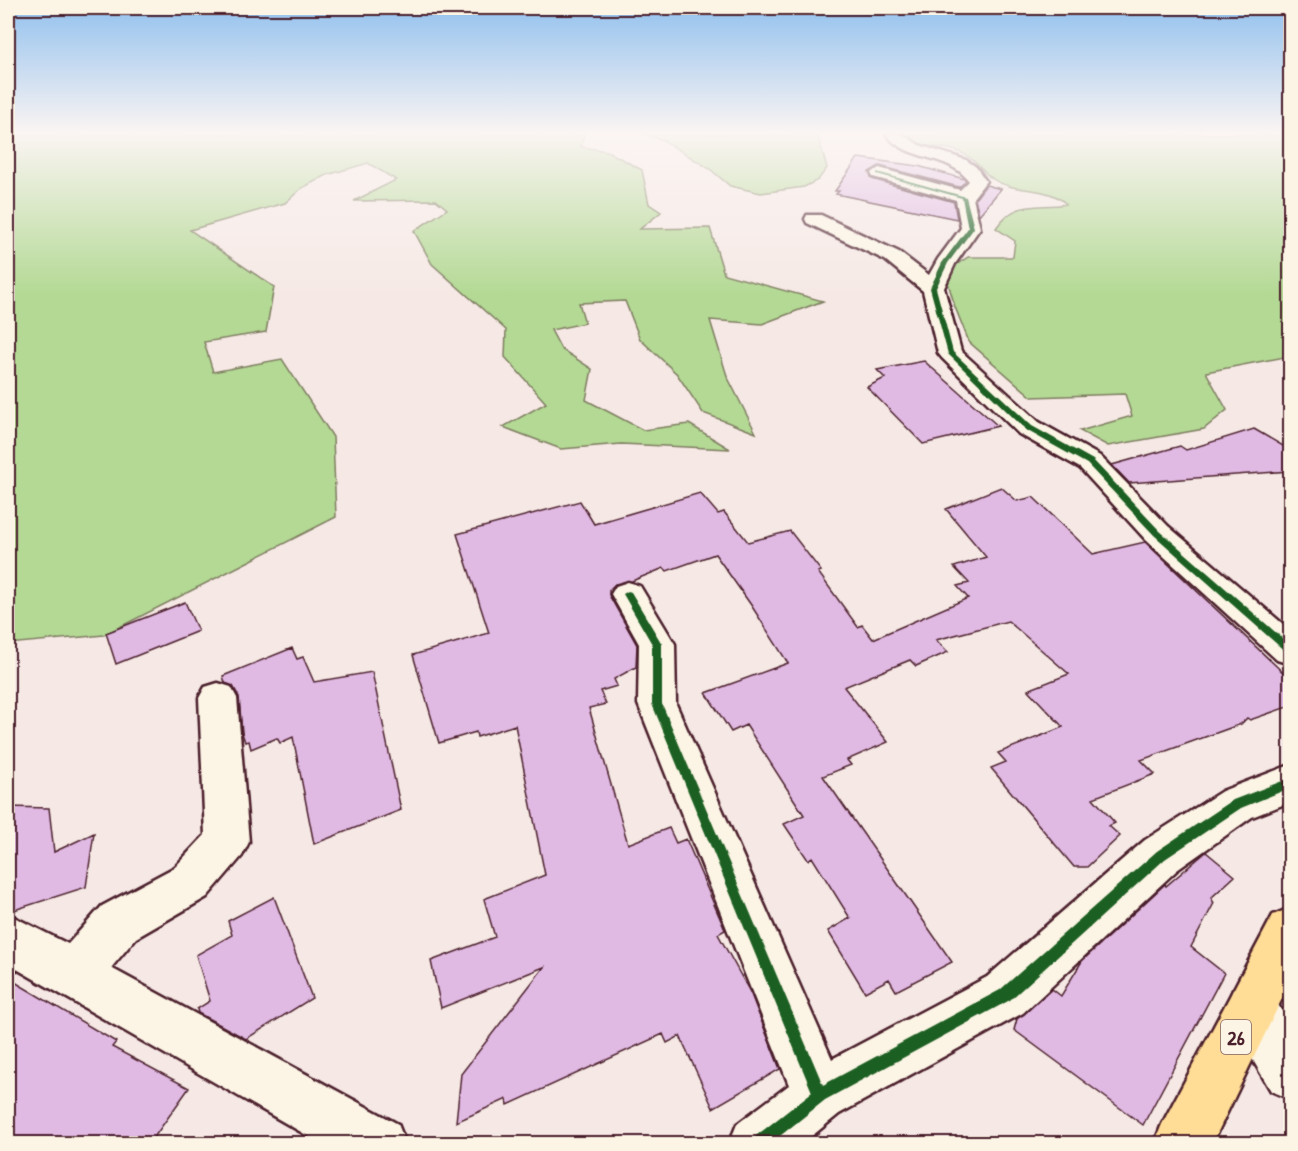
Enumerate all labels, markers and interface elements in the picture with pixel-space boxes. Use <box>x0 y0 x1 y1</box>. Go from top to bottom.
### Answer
road number: 26 <box>1221 1020 1251 1054</box>

